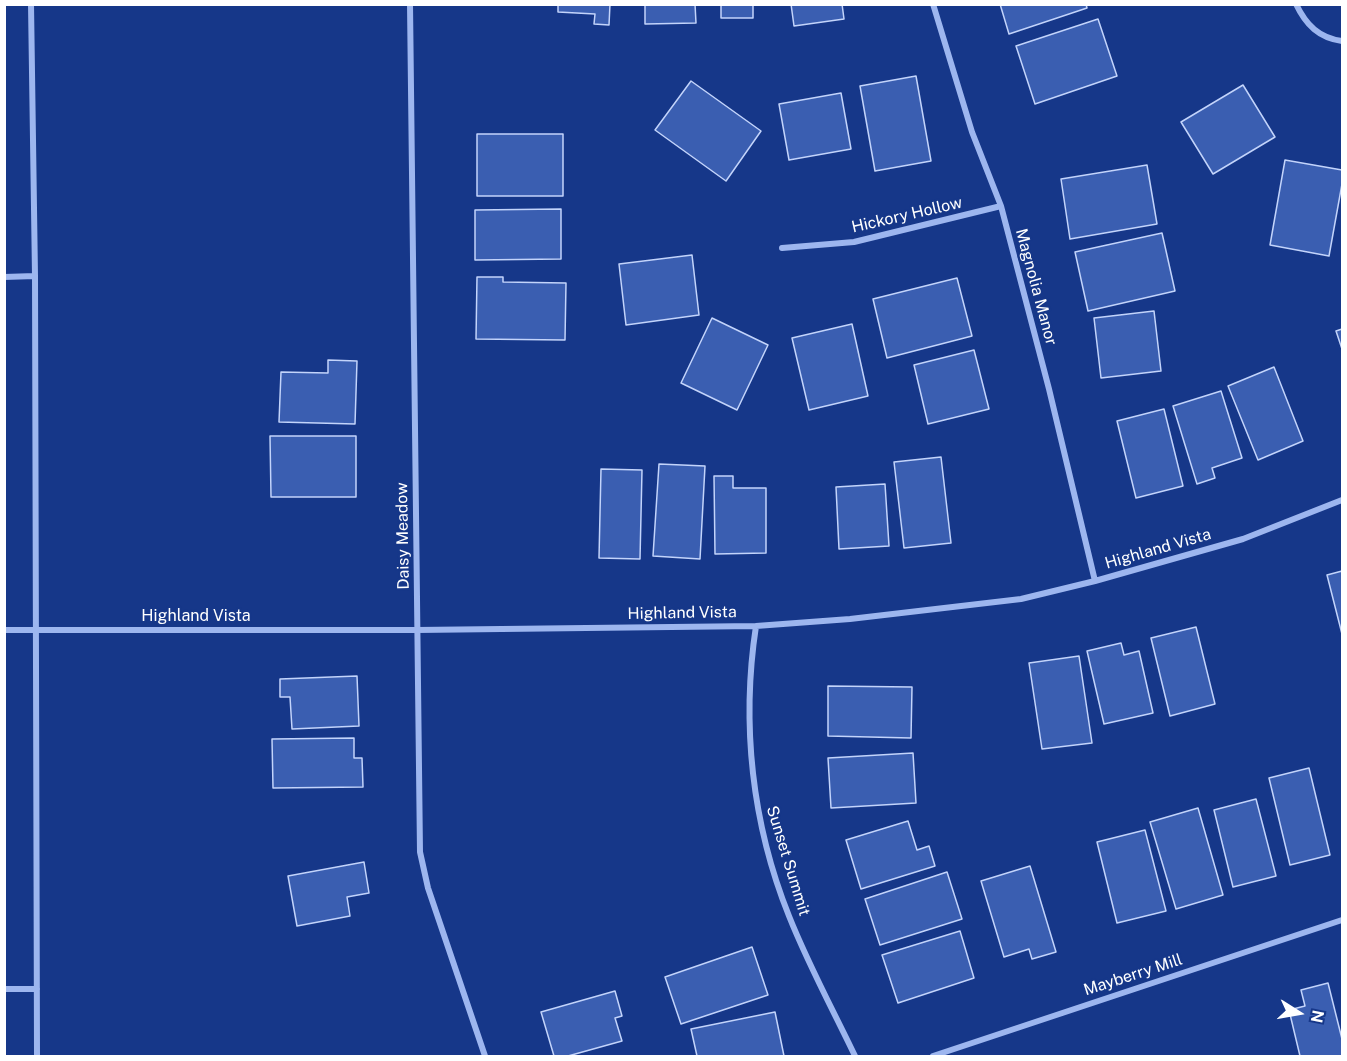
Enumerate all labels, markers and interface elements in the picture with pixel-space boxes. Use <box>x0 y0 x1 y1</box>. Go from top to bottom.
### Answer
street label: Hickory Hollow <box>850 193 964 237</box>
street label: Magnolia Manor <box>1011 226 1061 348</box>
street label: Daisy Meadow <box>392 482 414 590</box>
street label: Highland Vista <box>1103 525 1213 573</box>
street label: Highland Vista <box>627 602 737 624</box>
street label: Highland Vista <box>141 606 251 626</box>
street label: Sunset Summit <box>762 804 814 918</box>
street label: Mayberry Mill <box>1081 950 1185 1000</box>
north arrow <box>1269 983 1329 1043</box>
text: N <box>1307 1009 1328 1024</box>

